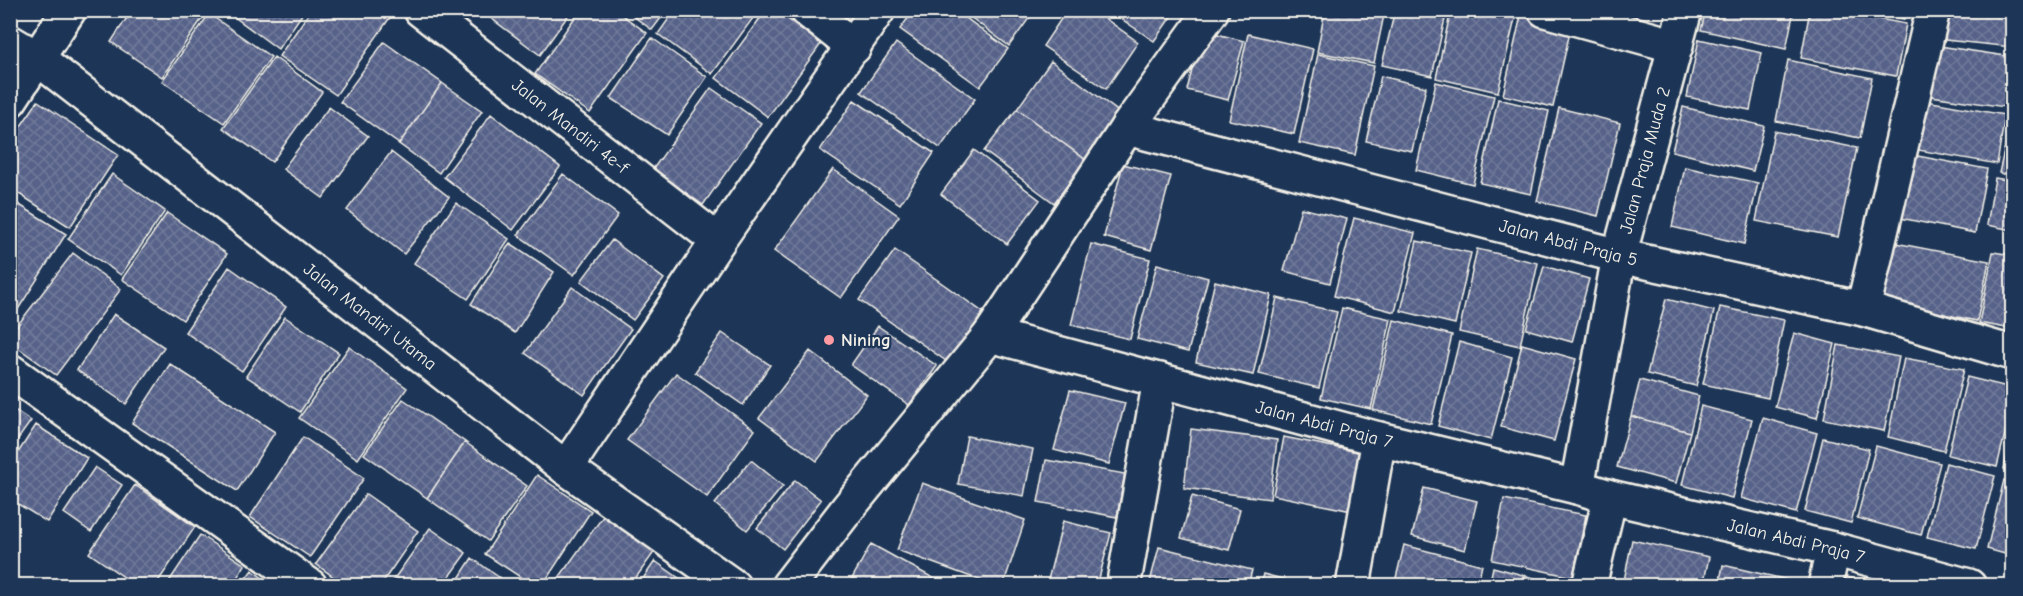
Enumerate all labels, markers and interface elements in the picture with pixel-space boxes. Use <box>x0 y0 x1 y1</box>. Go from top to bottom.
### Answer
street label: Jalan Mandiri 4e-f <box>507 75 633 179</box>
street label: Jalan Praja Muda 2 <box>1615 85 1675 236</box>
street label: Jalan Abdi Praja 5 <box>1497 215 1639 271</box>
street label: Jalan Mandiri Utama <box>299 259 441 375</box>
place label: Nining <box>841 330 891 351</box>
marker: Nining <box>822 333 836 347</box>
street label: Jalan Abdi Praja 7 <box>1253 396 1395 453</box>
street label: Jalan Abdi Praja 7 <box>1725 515 1867 568</box>

